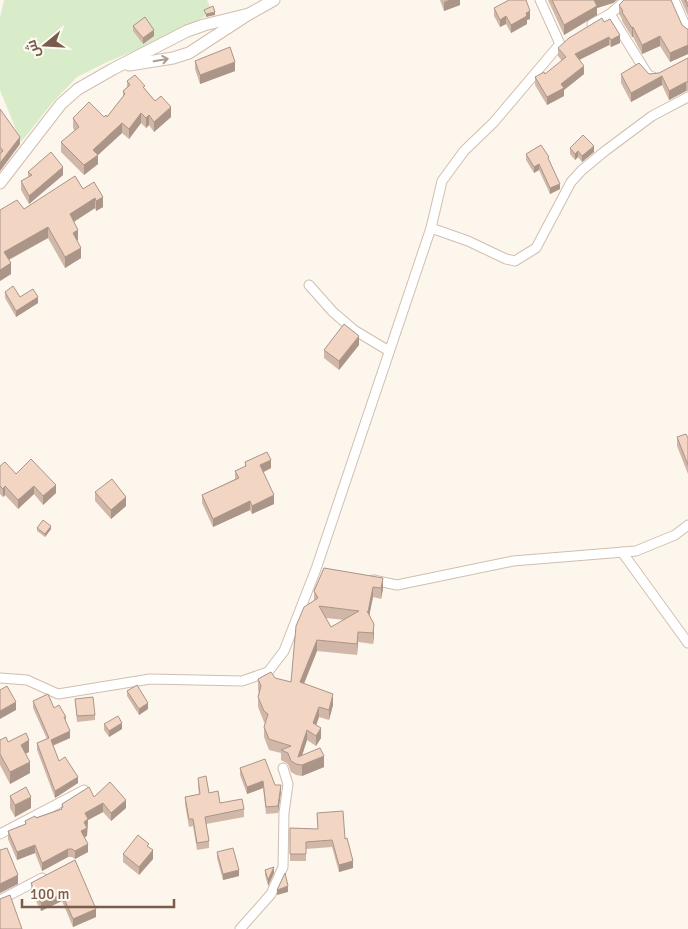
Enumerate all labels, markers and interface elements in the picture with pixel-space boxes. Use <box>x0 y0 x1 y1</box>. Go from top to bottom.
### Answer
north arrow <box>20 20 70 70</box>
text: ش <box>22 38 44 60</box>
one-way arrow <box>152 55 168 65</box>
scale bar <box>22 876 175 908</box>
text: 100 m <box>30 885 70 903</box>

